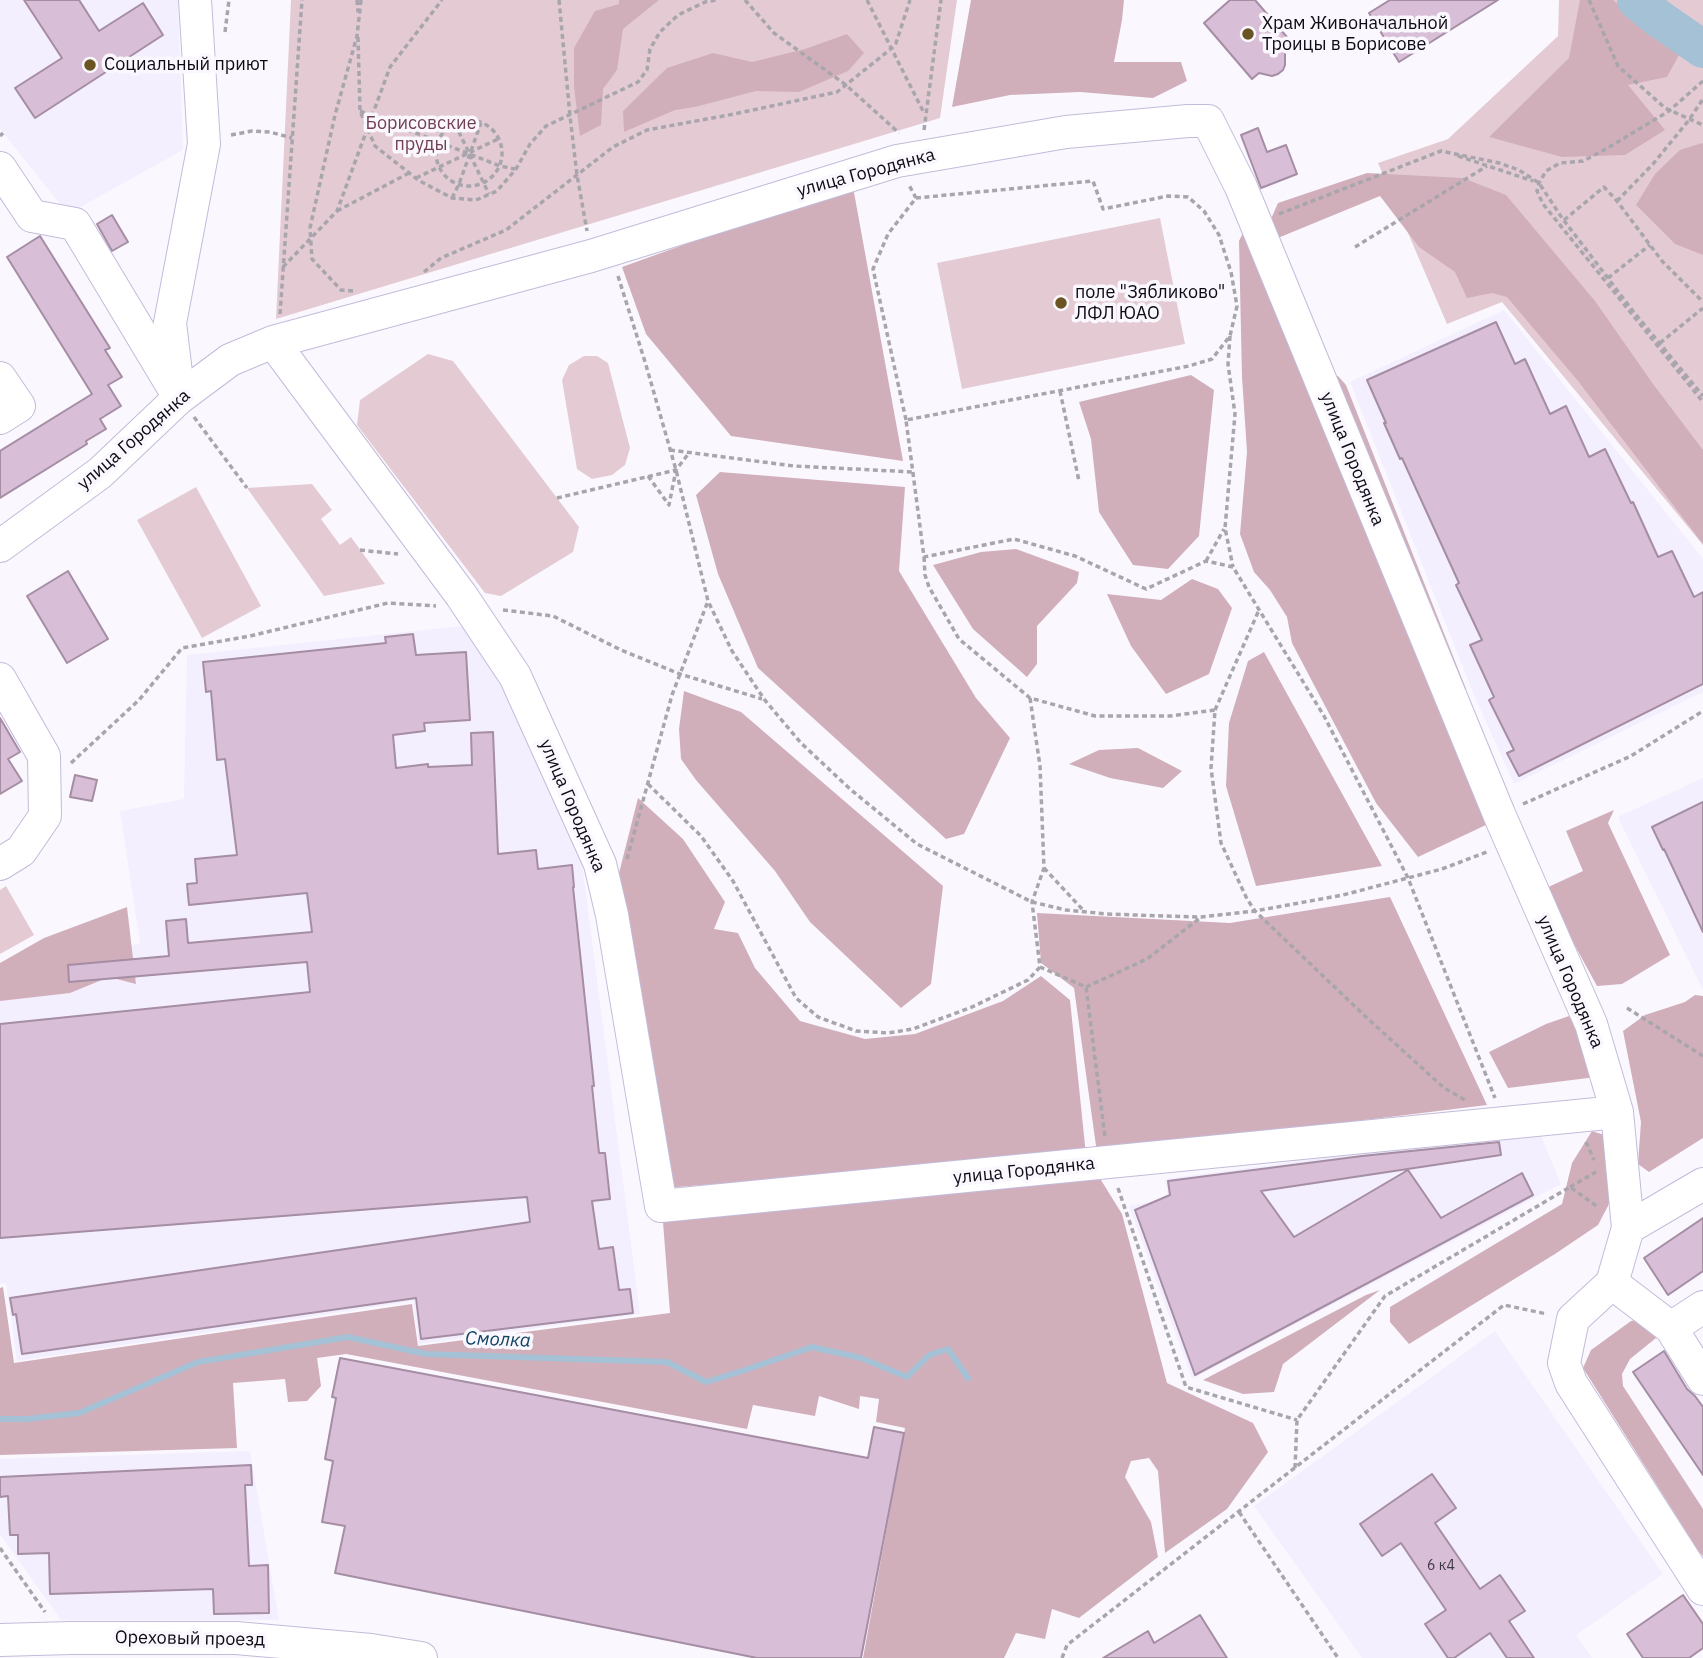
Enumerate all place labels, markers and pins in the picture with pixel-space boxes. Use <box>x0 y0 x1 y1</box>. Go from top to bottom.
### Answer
place label: Храм Живоначальной Троицы в Борисове <box>1262 13 1448 56</box>
marker: Храм Живоначальной Троицы в Борисове <box>1240 26 1256 42</box>
place label: Социальный приют <box>104 54 268 76</box>
marker: Социальный приют <box>82 57 98 73</box>
place label: поле "Зябликово" ЛФЛ ЮАО <box>1075 282 1225 324</box>
marker: поле "Зябликово" ЛФЛ ЮАО <box>1053 295 1069 311</box>

